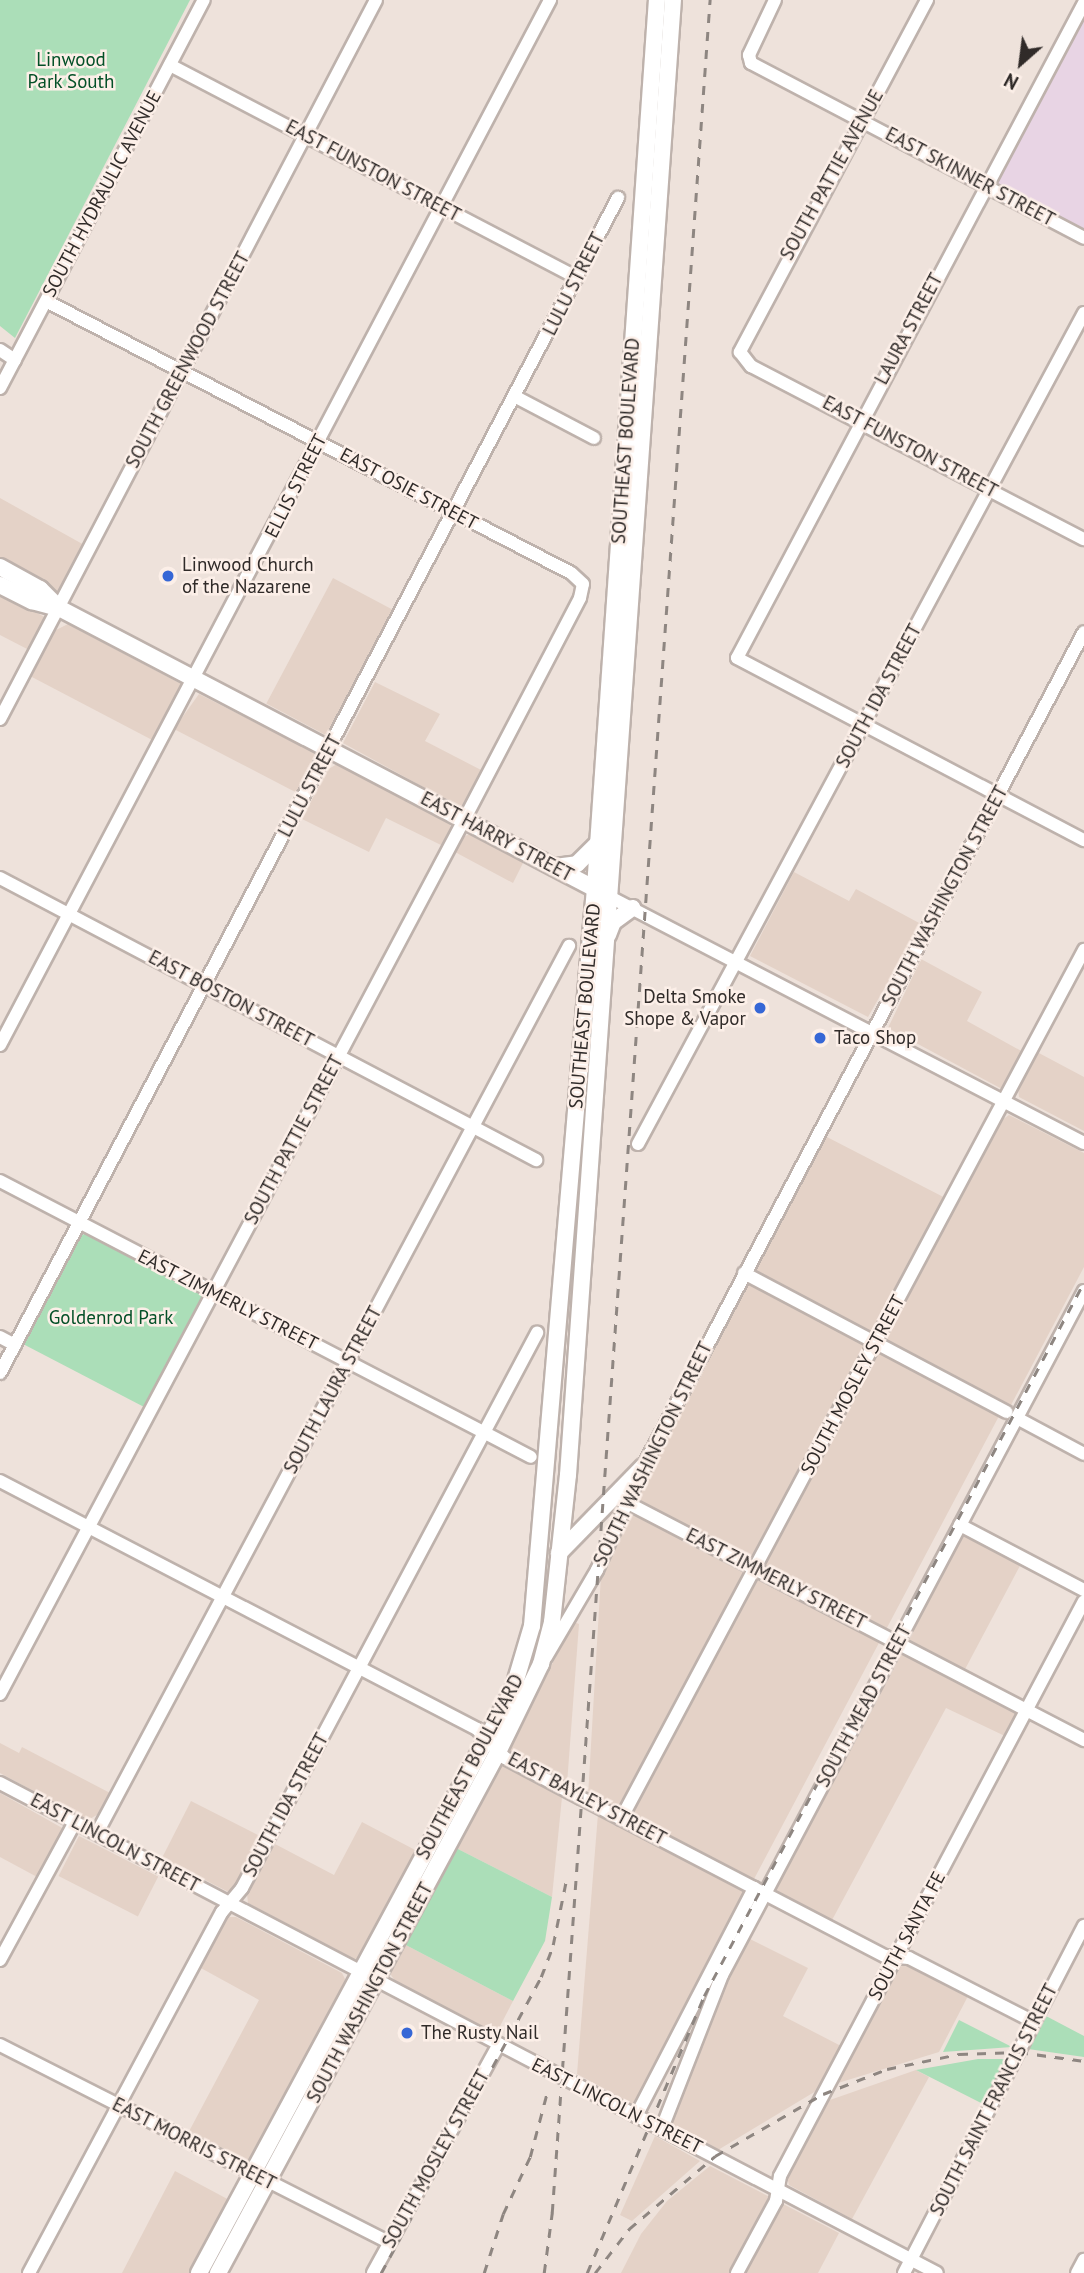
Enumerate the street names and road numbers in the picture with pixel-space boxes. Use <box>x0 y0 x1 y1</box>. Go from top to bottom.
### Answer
street label: SOUTH HYDRAULIC AVENUE <box>38 86 166 302</box>
street label: SOUTH PATTIE AVENUE <box>775 86 889 264</box>
street label: EAST FUNSTON STREET <box>281 115 465 227</box>
street label: EAST SKINNER STREET <box>881 123 1059 231</box>
street label: LULU STREET <box>538 229 610 339</box>
street label: SOUTH GREENWOOD STREET <box>121 248 255 472</box>
street label: LAURA STREET <box>870 269 948 389</box>
street label: SOUTHEAST BOULEVARD <box>607 337 645 545</box>
street label: EAST FUNSTON STREET <box>818 391 1002 503</box>
street label: ELLIS STREET <box>260 430 332 542</box>
street label: EAST OSIE STREET <box>336 443 482 535</box>
street label: SOUTH IDA STREET <box>831 620 927 772</box>
street label: LULU STREET <box>274 731 346 841</box>
street label: SOUTH WASHINGTON STREET <box>877 782 1013 1010</box>
street label: EAST HARRY STREET <box>416 787 578 887</box>
street label: SOUTHEAST BOULEVARD <box>565 902 605 1110</box>
street label: EAST BOSTON STREET <box>144 946 318 1052</box>
street label: SOUTH PATTIE STREET <box>240 1052 348 1228</box>
street label: EAST ZIMMERLY STREET <box>133 1244 323 1356</box>
street label: SOUTH MOSLEY STREET <box>796 1291 910 1479</box>
street label: SOUTH LAURA STREET <box>279 1302 387 1478</box>
street label: SOUTH WASHINGTON STREET <box>589 1338 717 1570</box>
street label: EAST ZIMMERLY STREET <box>681 1523 871 1635</box>
street label: SOUTH MEAD STREET <box>812 1621 916 1791</box>
street label: SOUTHEAST BOULEVARD <box>411 1670 529 1864</box>
street label: SOUTH IDA STREET <box>238 1729 334 1881</box>
street label: EAST BAYLEY STREET <box>503 1747 671 1851</box>
street label: EAST LINCOLN STREET <box>26 1789 204 1897</box>
street label: SOUTH SANTA FE <box>863 1867 951 2005</box>
street label: SOUTH WASHINGTON STREET <box>302 1879 438 2107</box>
street label: SOUTH SAINT FRANCIS STREET <box>925 1980 1063 2220</box>
street label: EAST LINCOLN STREET <box>528 2053 706 2159</box>
street label: SOUTH MOSLEY STREET <box>377 2066 495 2252</box>
street label: EAST MORRIS STREET <box>108 2093 280 2195</box>

